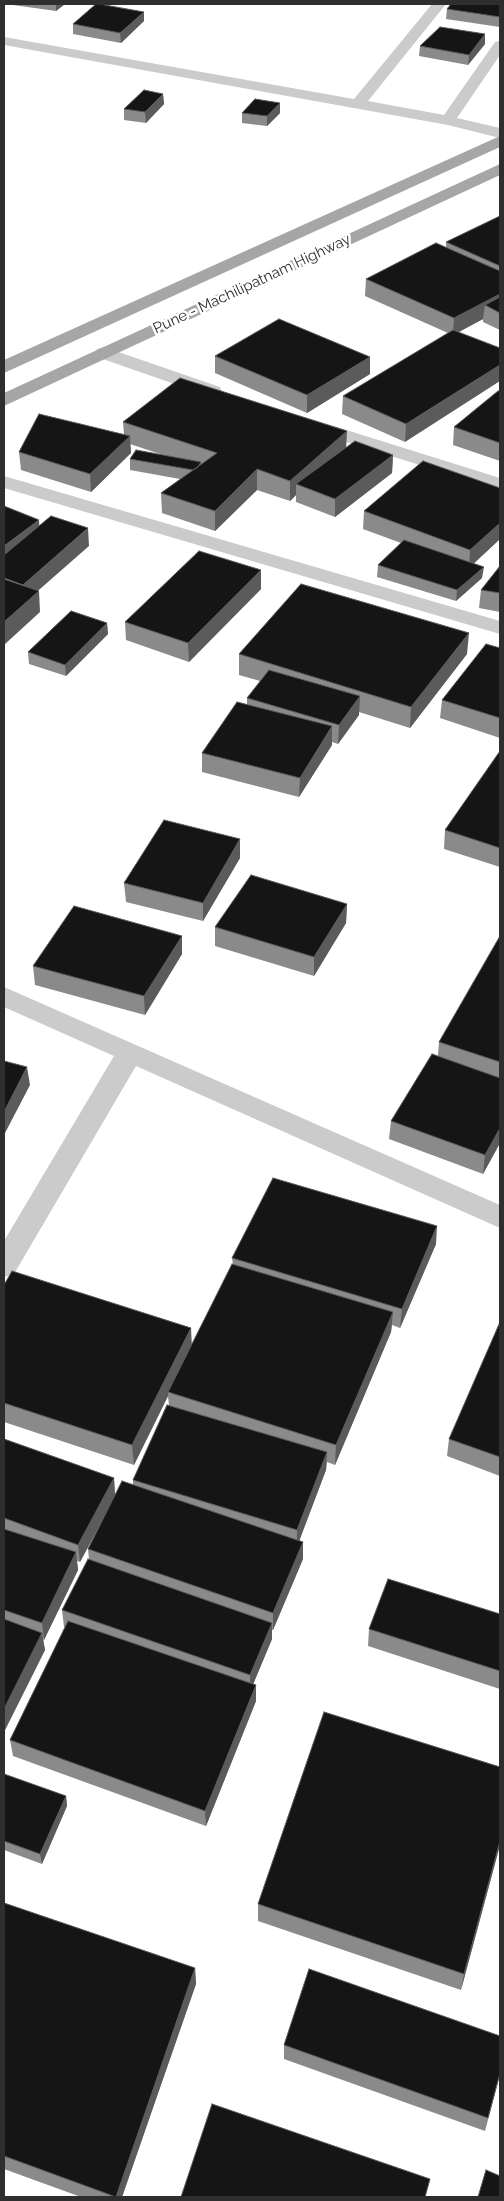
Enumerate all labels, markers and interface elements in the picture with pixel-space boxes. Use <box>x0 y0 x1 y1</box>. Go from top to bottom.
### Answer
street label: Pune - Machilipatnam Highway <box>150 230 354 338</box>

